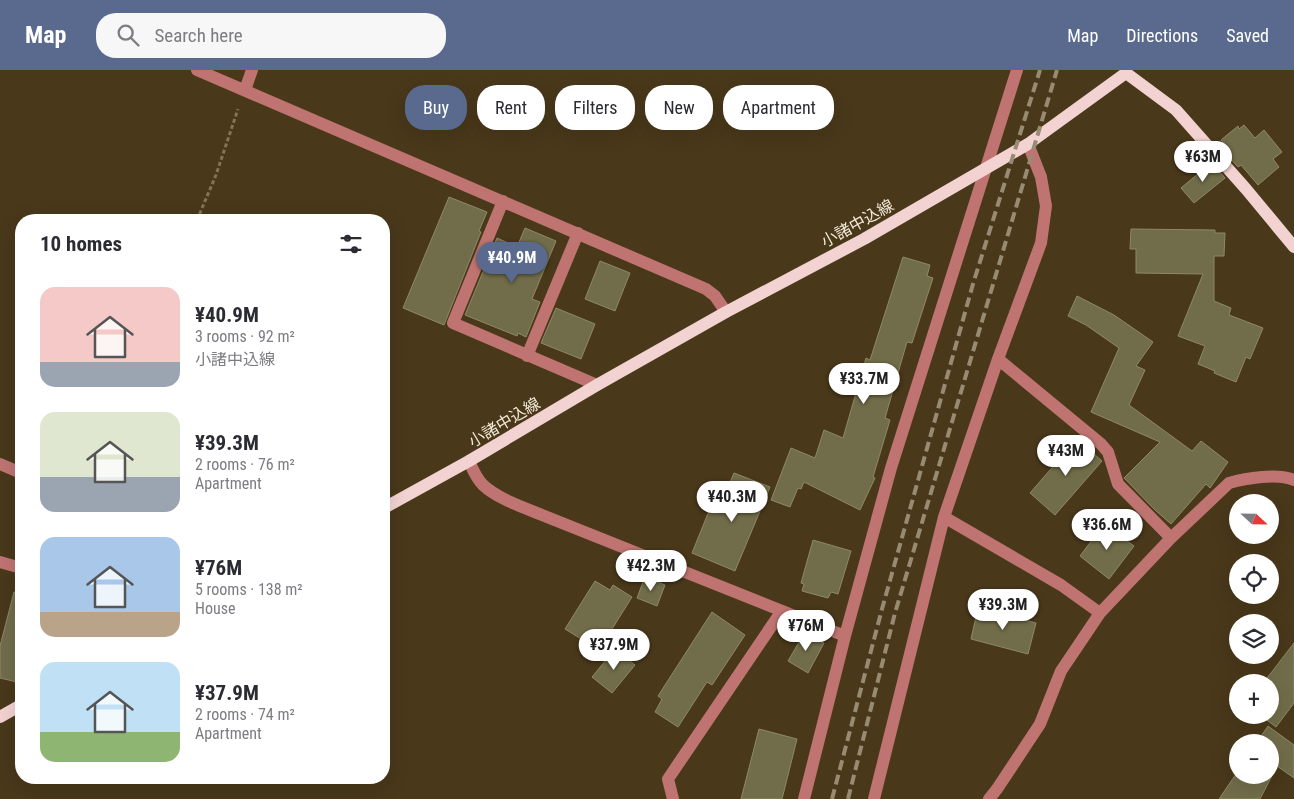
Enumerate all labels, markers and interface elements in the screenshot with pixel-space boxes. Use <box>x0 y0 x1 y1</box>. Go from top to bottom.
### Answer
search box <box>96 13 446 58</box>
text: Map <box>25 21 66 49</box>
icon: search <box>114 21 142 49</box>
text: Search here <box>154 24 243 47</box>
text: Map <box>1067 25 1098 46</box>
text: Directions <box>1126 25 1198 46</box>
text: Saved <box>1226 25 1269 46</box>
chip: Buy <box>405 85 467 130</box>
chip: Rent <box>477 85 545 130</box>
chip: Filters <box>555 85 635 130</box>
chip: New <box>645 85 713 130</box>
chip: Apartment <box>723 85 834 130</box>
pin: ¥63M <box>1173 140 1233 183</box>
text: ¥63M <box>1185 147 1221 166</box>
street label: 小諸中込線 <box>818 196 897 251</box>
icon: filters <box>337 230 365 258</box>
text: 10 homes <box>40 232 122 256</box>
pin: ¥40.9M <box>471 242 553 284</box>
text: ¥40.9M <box>488 248 536 267</box>
text: ¥40.9M <box>195 303 259 327</box>
icon: home <box>80 307 140 367</box>
text: 3 rooms · 92 m² <box>195 327 295 346</box>
text: 小諸中込線 <box>195 350 275 369</box>
pin: ¥33.7M <box>823 362 905 405</box>
text: ¥33.7M <box>840 369 888 388</box>
street label: 小諸中込線 <box>465 394 543 451</box>
text: ¥39.3M <box>195 431 259 455</box>
icon: home <box>80 432 140 492</box>
pin: ¥43M <box>1036 434 1096 477</box>
text: ¥43M <box>1048 441 1084 460</box>
text: 2 rooms · 76 m² <box>195 455 295 474</box>
text: Apartment <box>195 474 262 493</box>
pin: ¥40.3M <box>691 480 773 523</box>
text: ¥40.3M <box>708 487 756 506</box>
north arrow <box>1229 494 1279 544</box>
map controls <box>1229 494 1279 784</box>
pin: ¥36.6M <box>1066 508 1148 551</box>
text: ¥36.6M <box>1083 515 1131 534</box>
pin: ¥42.3M <box>610 550 692 592</box>
button: locate <box>1229 554 1279 604</box>
text: ¥76M <box>195 556 242 580</box>
text: ¥42.3M <box>627 556 675 575</box>
icon: home <box>80 557 140 617</box>
text: 5 rooms · 138 m² <box>195 580 303 599</box>
pin: ¥39.3M <box>962 588 1044 631</box>
text: ¥39.3M <box>979 595 1027 614</box>
text: House <box>195 599 235 618</box>
pin: ¥76M <box>776 610 836 652</box>
button: layers <box>1229 614 1279 664</box>
text: ¥76M <box>788 616 824 635</box>
pin: ¥37.9M <box>573 628 655 671</box>
text: ¥37.9M <box>590 635 638 654</box>
button: + <box>1229 674 1279 724</box>
text: ¥37.9M <box>195 681 259 705</box>
icon: home <box>80 682 140 742</box>
text: 2 rooms · 74 m² <box>195 705 295 724</box>
text: Apartment <box>195 724 262 743</box>
button: − <box>1229 734 1279 784</box>

